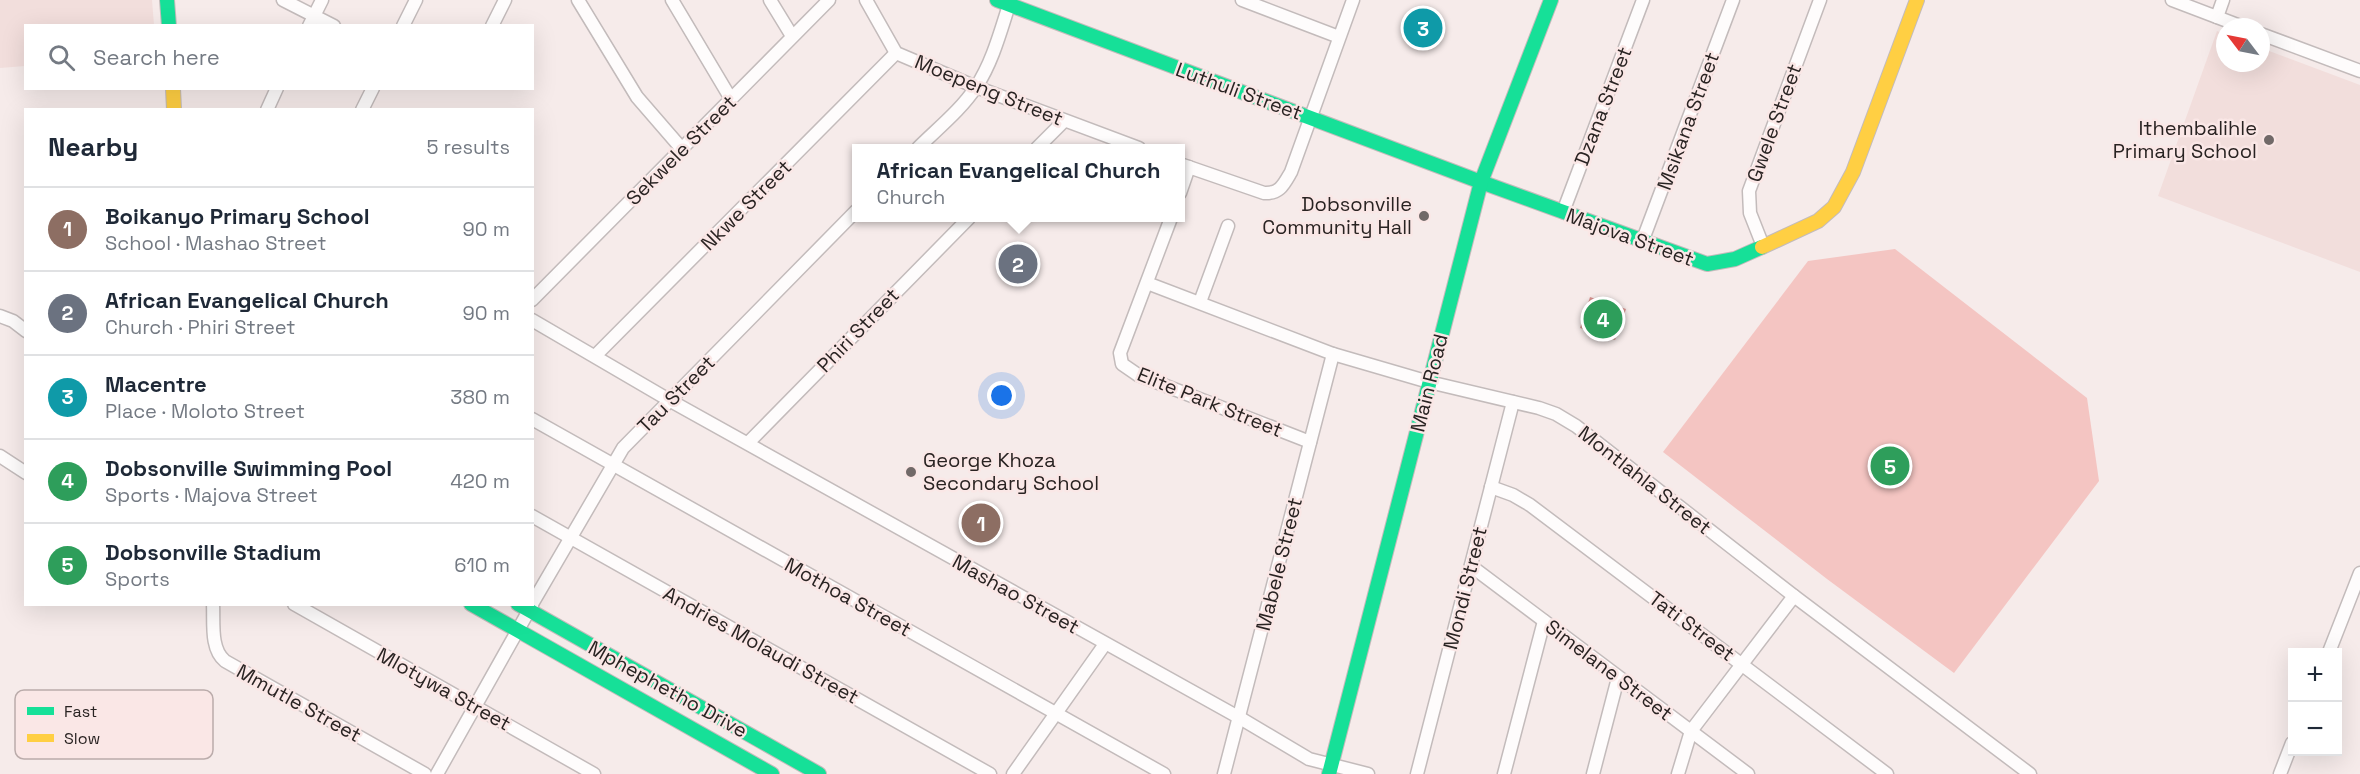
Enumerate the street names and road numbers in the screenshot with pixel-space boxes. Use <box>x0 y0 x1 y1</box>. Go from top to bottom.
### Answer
street label: Dzana Street <box>1568 43 1638 169</box>
street label: Moepeng Street <box>911 48 1067 132</box>
street label: Msikana Street <box>1651 49 1725 193</box>
street label: Luthuli Street <box>1172 56 1306 126</box>
street label: Gwele Street <box>1741 60 1807 186</box>
street label: Sekwele Street <box>620 89 742 211</box>
street label: Nkwe Street <box>695 154 797 256</box>
street label: Majova Street <box>1563 202 1697 272</box>
street label: Phiri Street <box>811 282 905 378</box>
street label: Main Road <box>1404 331 1454 435</box>
street label: Tau Street <box>632 350 720 438</box>
street label: Elite Park Street <box>1133 361 1287 443</box>
street label: Montlahla Street <box>1573 420 1717 540</box>
street label: Mabele Street <box>1250 495 1308 633</box>
street label: Mondi Street <box>1437 524 1493 652</box>
street label: Mashao Street <box>948 548 1084 640</box>
street label: Mothoa Street <box>780 551 916 643</box>
street label: Andries Molaudi Street <box>659 580 863 710</box>
street label: Tati Street <box>1644 585 1740 667</box>
street label: Simelane Street <box>1540 614 1678 726</box>
street label: Mphephetho Drive <box>584 635 752 743</box>
street label: Mlotywa Street <box>372 641 516 737</box>
street label: Mmutle Street <box>232 658 366 748</box>

